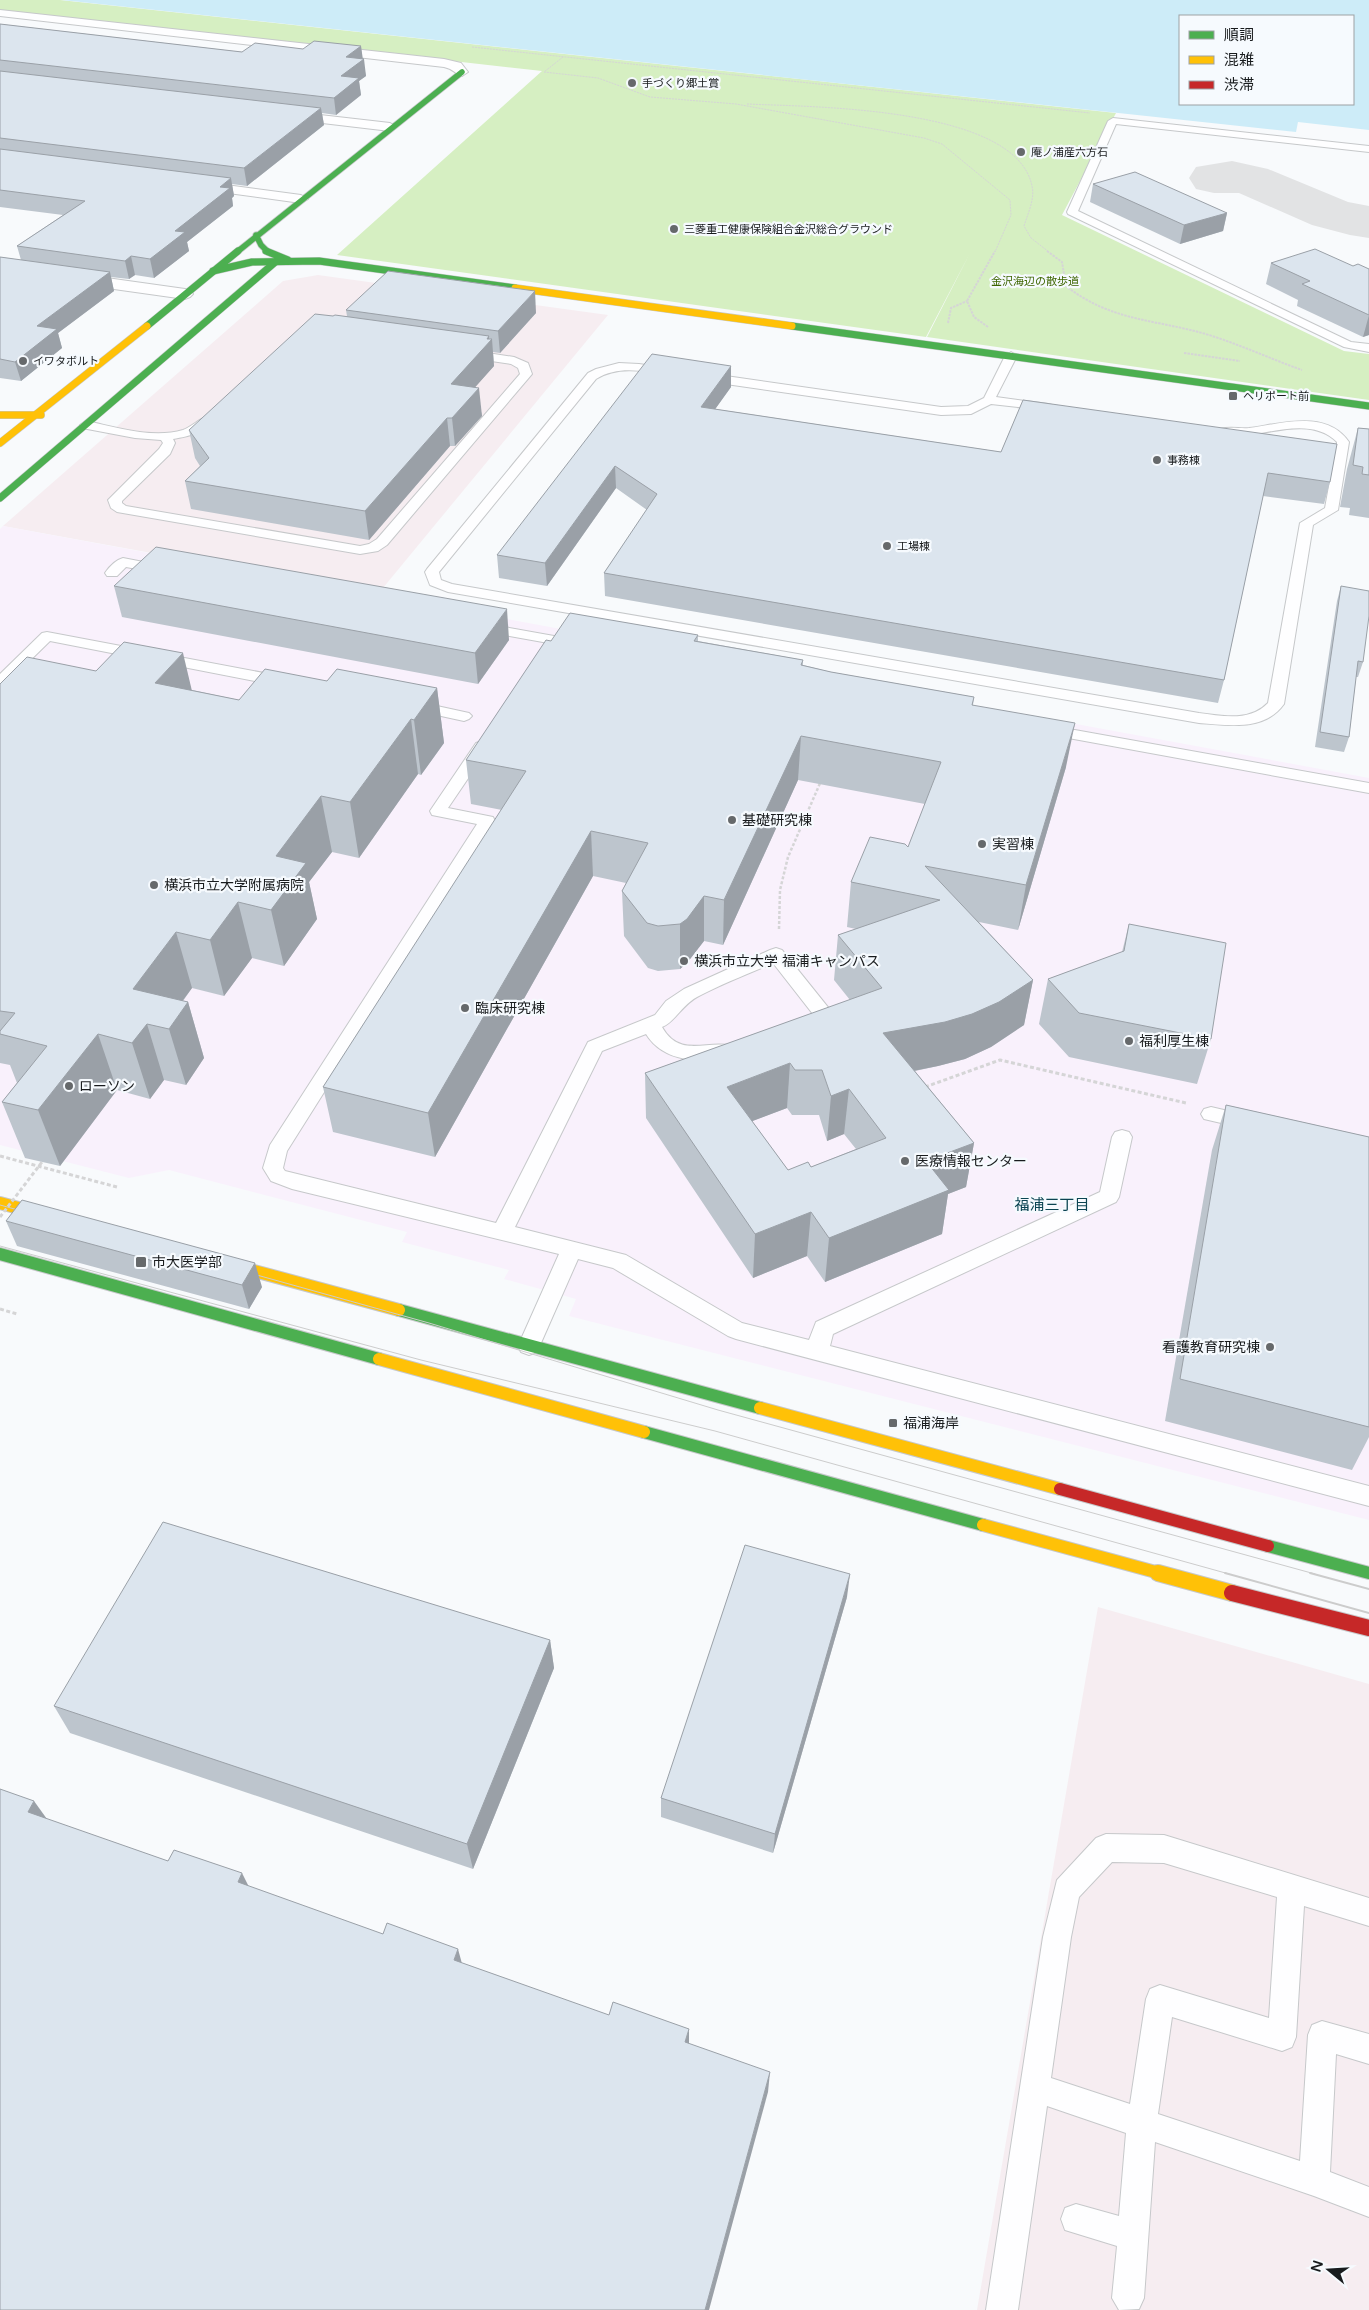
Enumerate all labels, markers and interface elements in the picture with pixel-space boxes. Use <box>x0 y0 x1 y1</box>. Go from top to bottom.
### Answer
legend <box>1179 15 1354 105</box>
text: 順調 <box>1224 26 1254 44</box>
text: 混雑 <box>1224 51 1254 69</box>
text: 渋滞 <box>1224 76 1254 94</box>
marker: 手づくり郷土賞 <box>626 77 638 89</box>
place label: 手づくり郷土賞 <box>642 77 719 90</box>
marker: 庵ノ浦産六方石 <box>1015 146 1027 158</box>
place label: 庵ノ浦産六方石 <box>1031 146 1108 159</box>
marker: 三菱重工健康保険組合金沢総合グラウンド <box>668 223 680 235</box>
place label: 三菱重工健康保険組合金沢総合グラウンド <box>684 223 893 236</box>
park label: 金沢海辺の散歩道 <box>991 275 1079 288</box>
marker: イワタボルト <box>17 355 29 367</box>
place label: イワタボルト <box>33 355 99 368</box>
marker: ヘリポート前 <box>1227 390 1239 402</box>
place label: ヘリポート前 <box>1243 390 1309 403</box>
marker: 事務棟 <box>1151 454 1163 466</box>
place label: 事務棟 <box>1167 454 1200 467</box>
marker: 工場棟 <box>881 540 893 552</box>
place label: 工場棟 <box>897 540 930 553</box>
place label: 基礎研究棟 <box>742 812 812 829</box>
marker: 基礎研究棟 <box>726 814 738 826</box>
place label: 実習棟 <box>992 836 1034 853</box>
marker: 実習棟 <box>976 838 988 850</box>
place label: 横浜市立大学附属病院 <box>164 877 304 894</box>
marker: 横浜市立大学附属病院 <box>148 879 160 891</box>
place label: 横浜市立大学 福浦キャンパス <box>694 953 880 970</box>
marker: 横浜市立大学 福浦キャンパス <box>678 955 690 967</box>
place label: 臨床研究棟 <box>475 1000 545 1017</box>
marker: 臨床研究棟 <box>459 1002 471 1014</box>
place label: 福利厚生棟 <box>1139 1033 1209 1050</box>
marker: 福利厚生棟 <box>1123 1035 1135 1047</box>
place label: ローソン <box>79 1078 135 1095</box>
marker: ローソン <box>63 1080 75 1092</box>
place label: 医療情報センター <box>915 1153 1027 1170</box>
marker: 医療情報センター <box>899 1155 911 1167</box>
district label: 福浦三丁目 <box>1014 1196 1090 1214</box>
place label: 市大医学部 <box>152 1254 222 1271</box>
marker: 市大医学部 <box>134 1255 148 1269</box>
place label: 看護教育研究棟 <box>1162 1339 1260 1356</box>
marker: 看護教育研究棟 <box>1264 1341 1276 1353</box>
place label: 福浦海岸 <box>903 1415 959 1432</box>
marker: 福浦海岸 <box>887 1417 899 1429</box>
north arrow <box>1304 2245 1354 2295</box>
text: N <box>1307 2258 1327 2274</box>

